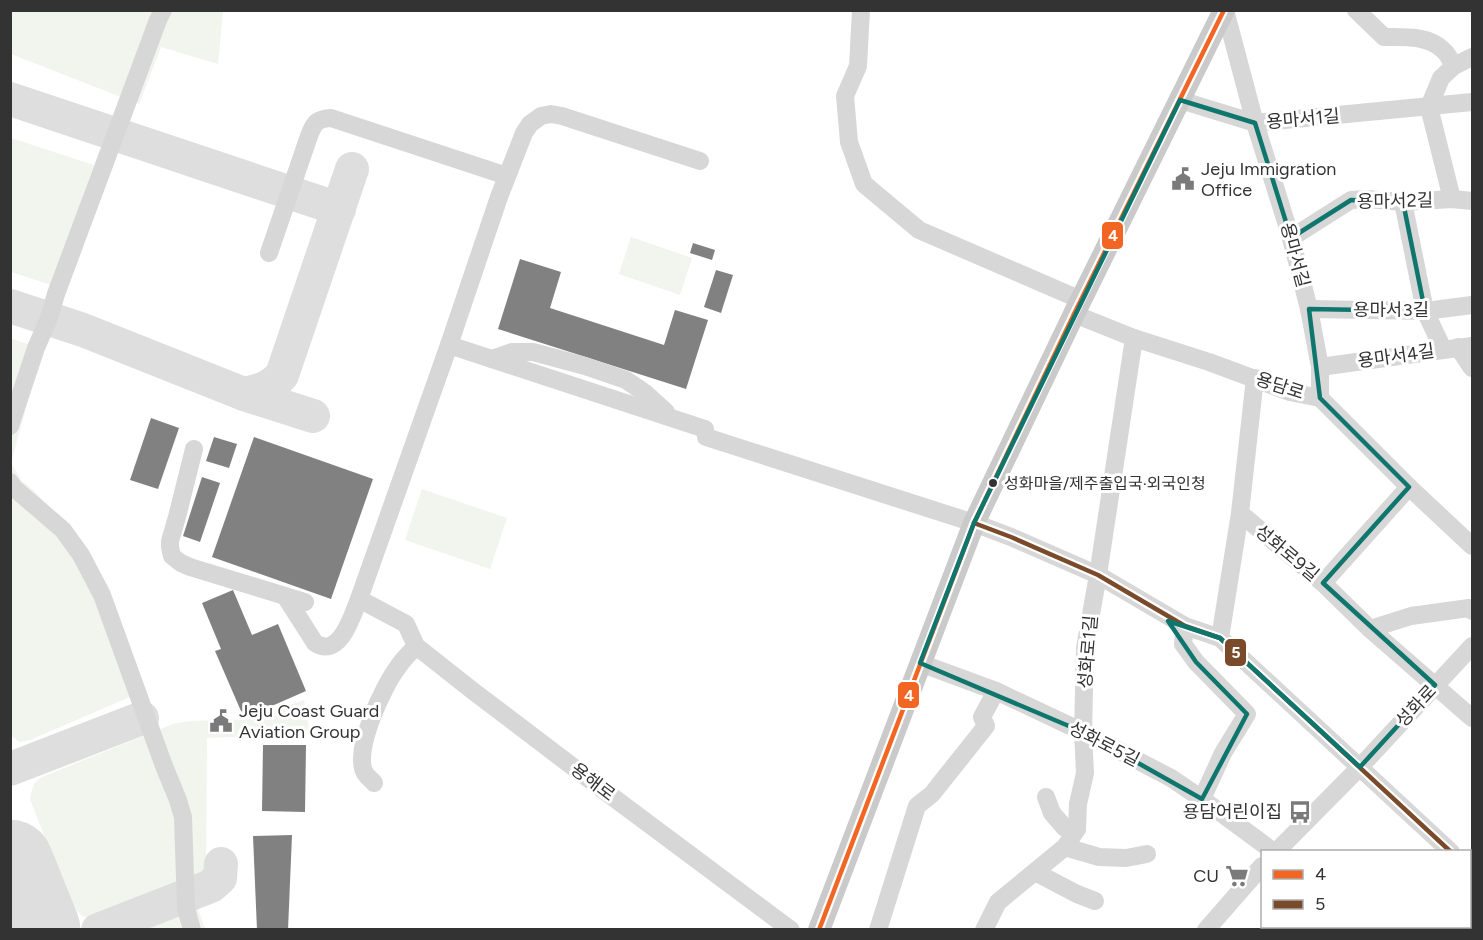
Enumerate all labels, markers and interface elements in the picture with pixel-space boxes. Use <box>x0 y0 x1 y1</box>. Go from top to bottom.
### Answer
street label: 용마서1길 <box>1265 105 1341 133</box>
place label: Jeju Immigration Office <box>1201 158 1336 201</box>
public building icon: Jeju Immigration Office <box>1170 166 1196 192</box>
street label: 용마서2길 <box>1357 189 1433 213</box>
street label: 용마서길 <box>1276 220 1314 290</box>
line badge: 4 <box>1101 221 1124 250</box>
text: 4 <box>1108 226 1118 245</box>
street label: 용마서3길 <box>1353 299 1429 321</box>
street label: 용마서4길 <box>1356 340 1436 372</box>
street label: 용담로 <box>1253 368 1307 404</box>
place label: 성화마을/제주출입국·외국인청 <box>1004 474 1206 493</box>
marker: 성화마을/제주출입국·외국인청 <box>987 477 999 489</box>
street label: 성화로9길 <box>1251 520 1323 586</box>
street label: 성화로1길 <box>1074 614 1102 690</box>
line badge: 5 <box>1224 638 1247 667</box>
text: 5 <box>1231 643 1241 662</box>
street label: 성화로 <box>1391 680 1441 732</box>
line badge: 4 <box>897 681 920 709</box>
text: 4 <box>904 686 914 705</box>
place label: Jeju Coast Guard Aviation Group <box>239 700 379 743</box>
public building icon: Jeju Coast Guard Aviation Group <box>208 708 234 734</box>
street label: 성화로5길 <box>1065 717 1143 771</box>
street label: 용해로 <box>567 758 619 806</box>
bus stop icon: 용담어린이집 <box>1287 799 1313 825</box>
place label: 용담어린이집 <box>1183 801 1282 823</box>
legend <box>1261 850 1471 928</box>
supermarket icon: CU <box>1224 863 1250 889</box>
text: 4 <box>1315 863 1326 885</box>
place label: CU <box>1193 865 1219 887</box>
text: 5 <box>1315 893 1325 915</box>

